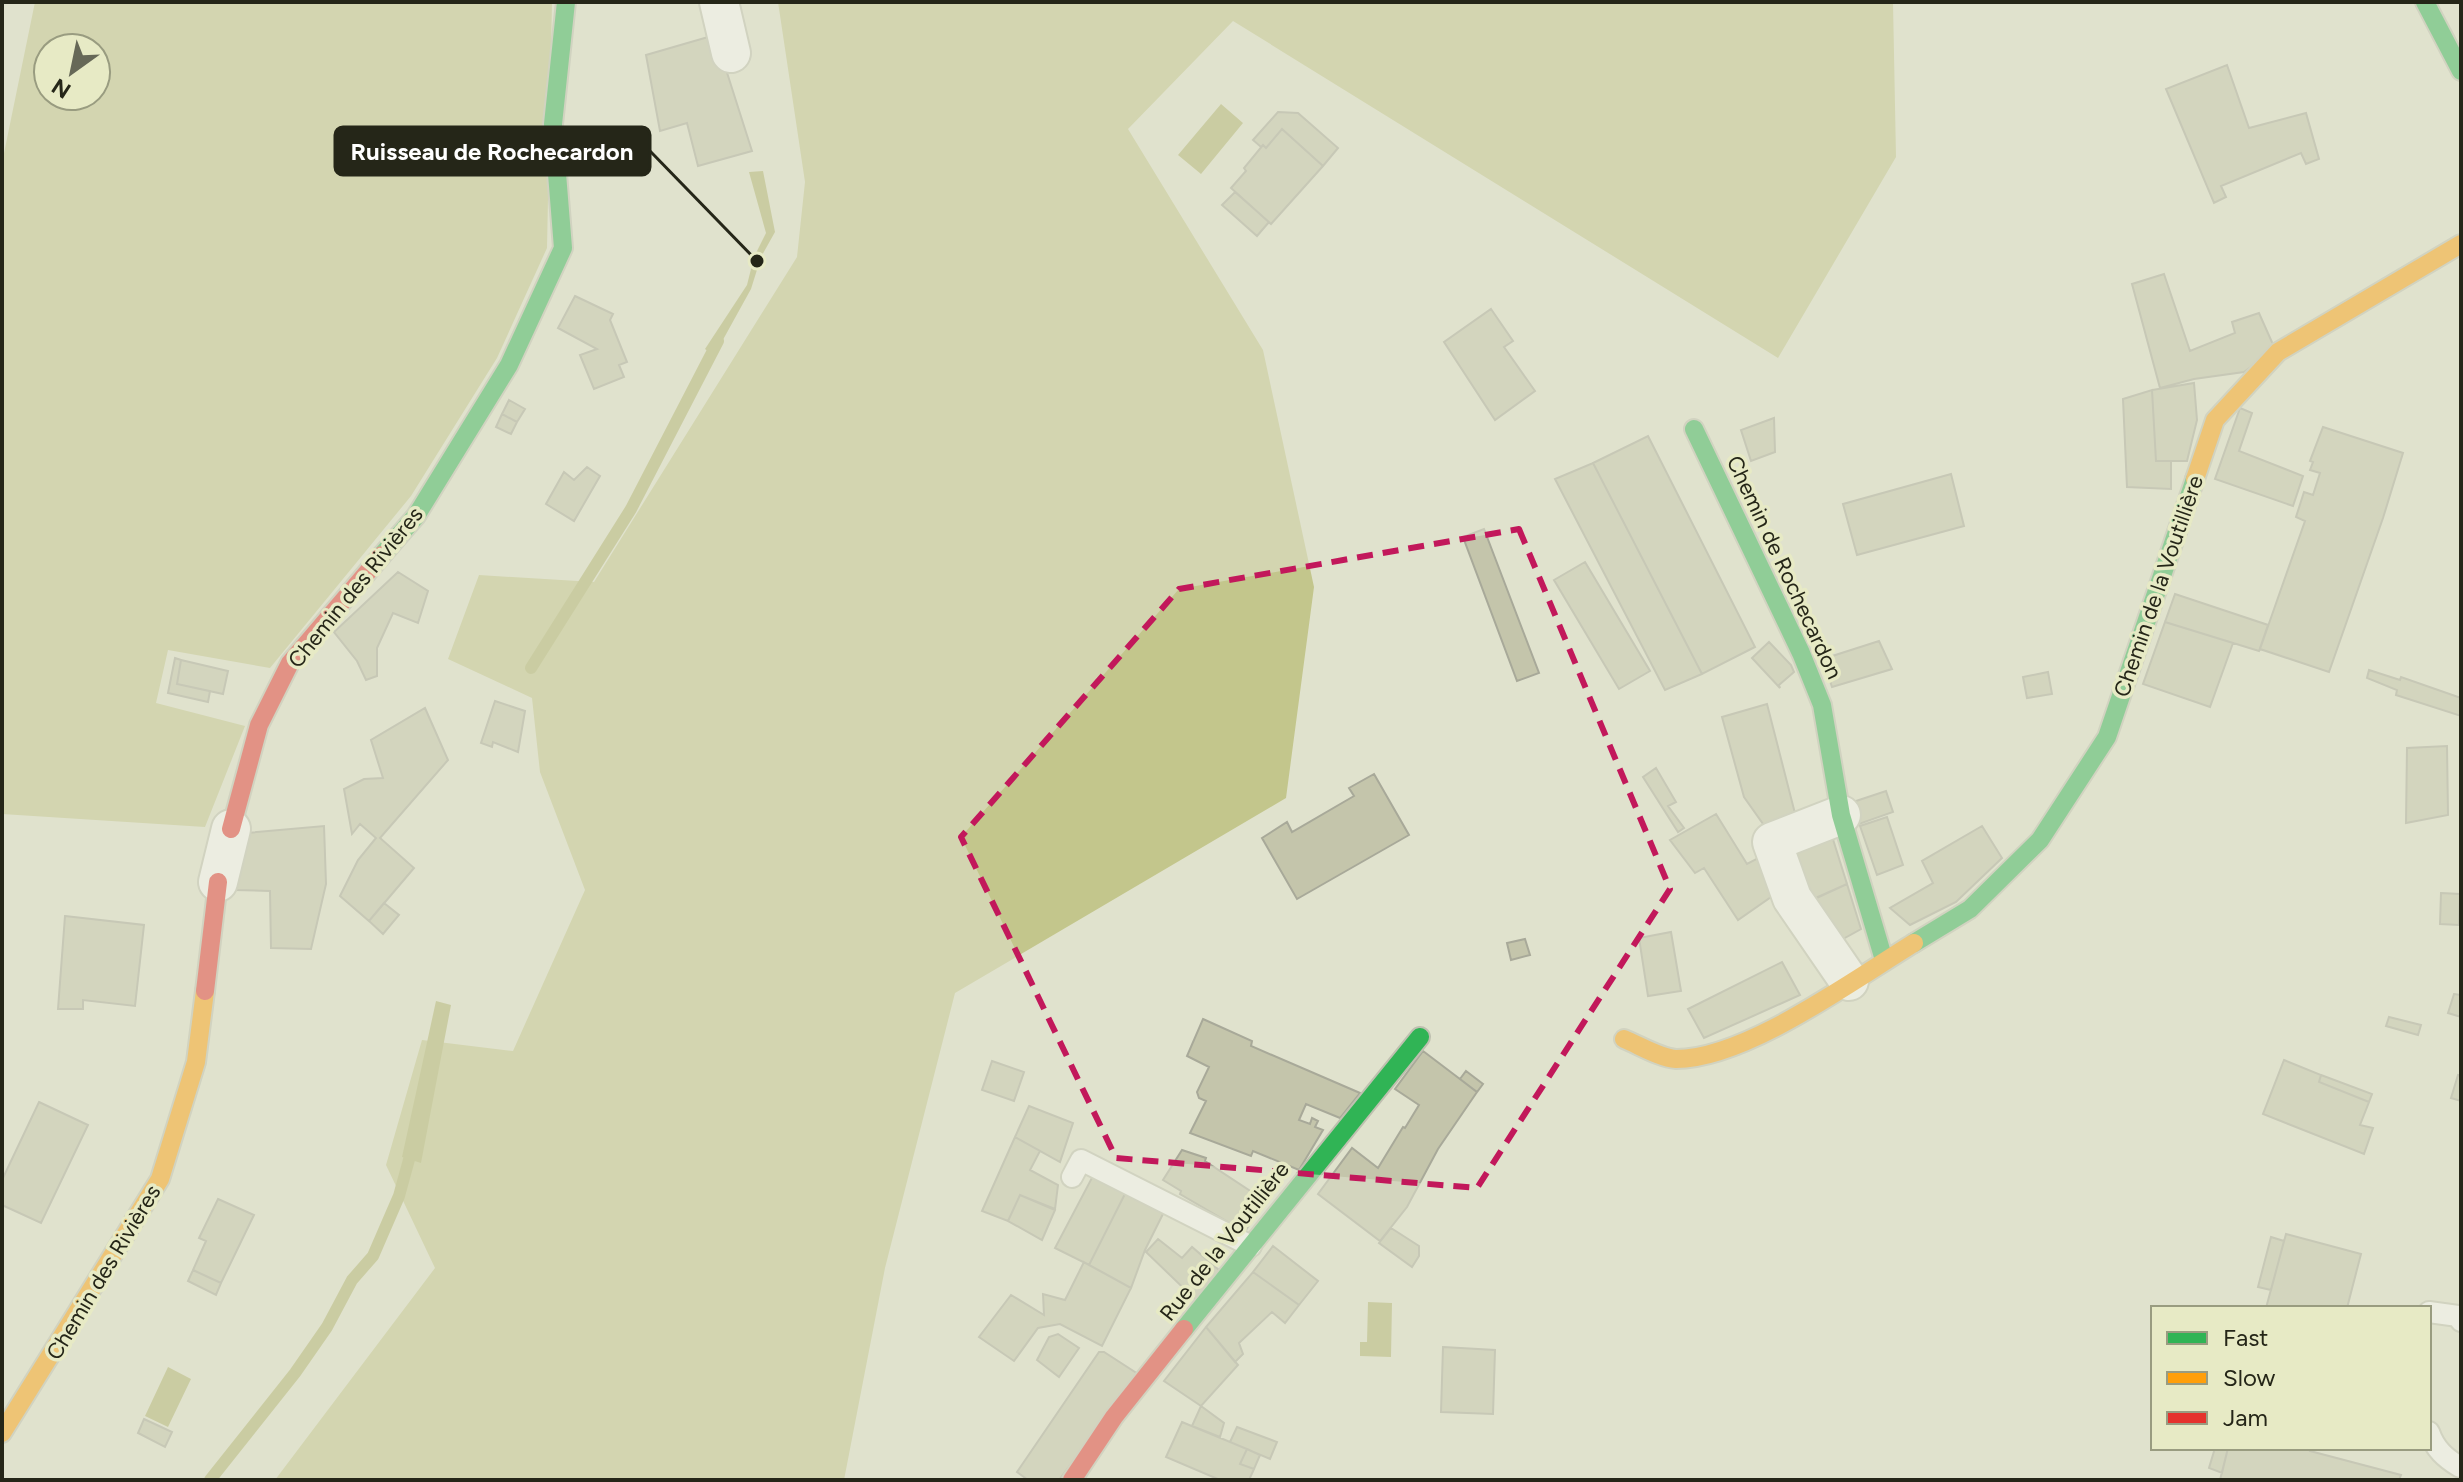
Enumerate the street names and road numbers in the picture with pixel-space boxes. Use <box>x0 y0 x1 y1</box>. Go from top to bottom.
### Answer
street label: Chemin de Rochecardon <box>1721 451 1848 683</box>
street label: Chemin de la Voutillière <box>2108 472 2209 701</box>
street label: Chemin des Rivières <box>282 501 429 673</box>
street label: Rue de la Voutillière <box>1154 1156 1295 1326</box>
street label: Chemin des Rivières <box>40 1180 166 1365</box>

